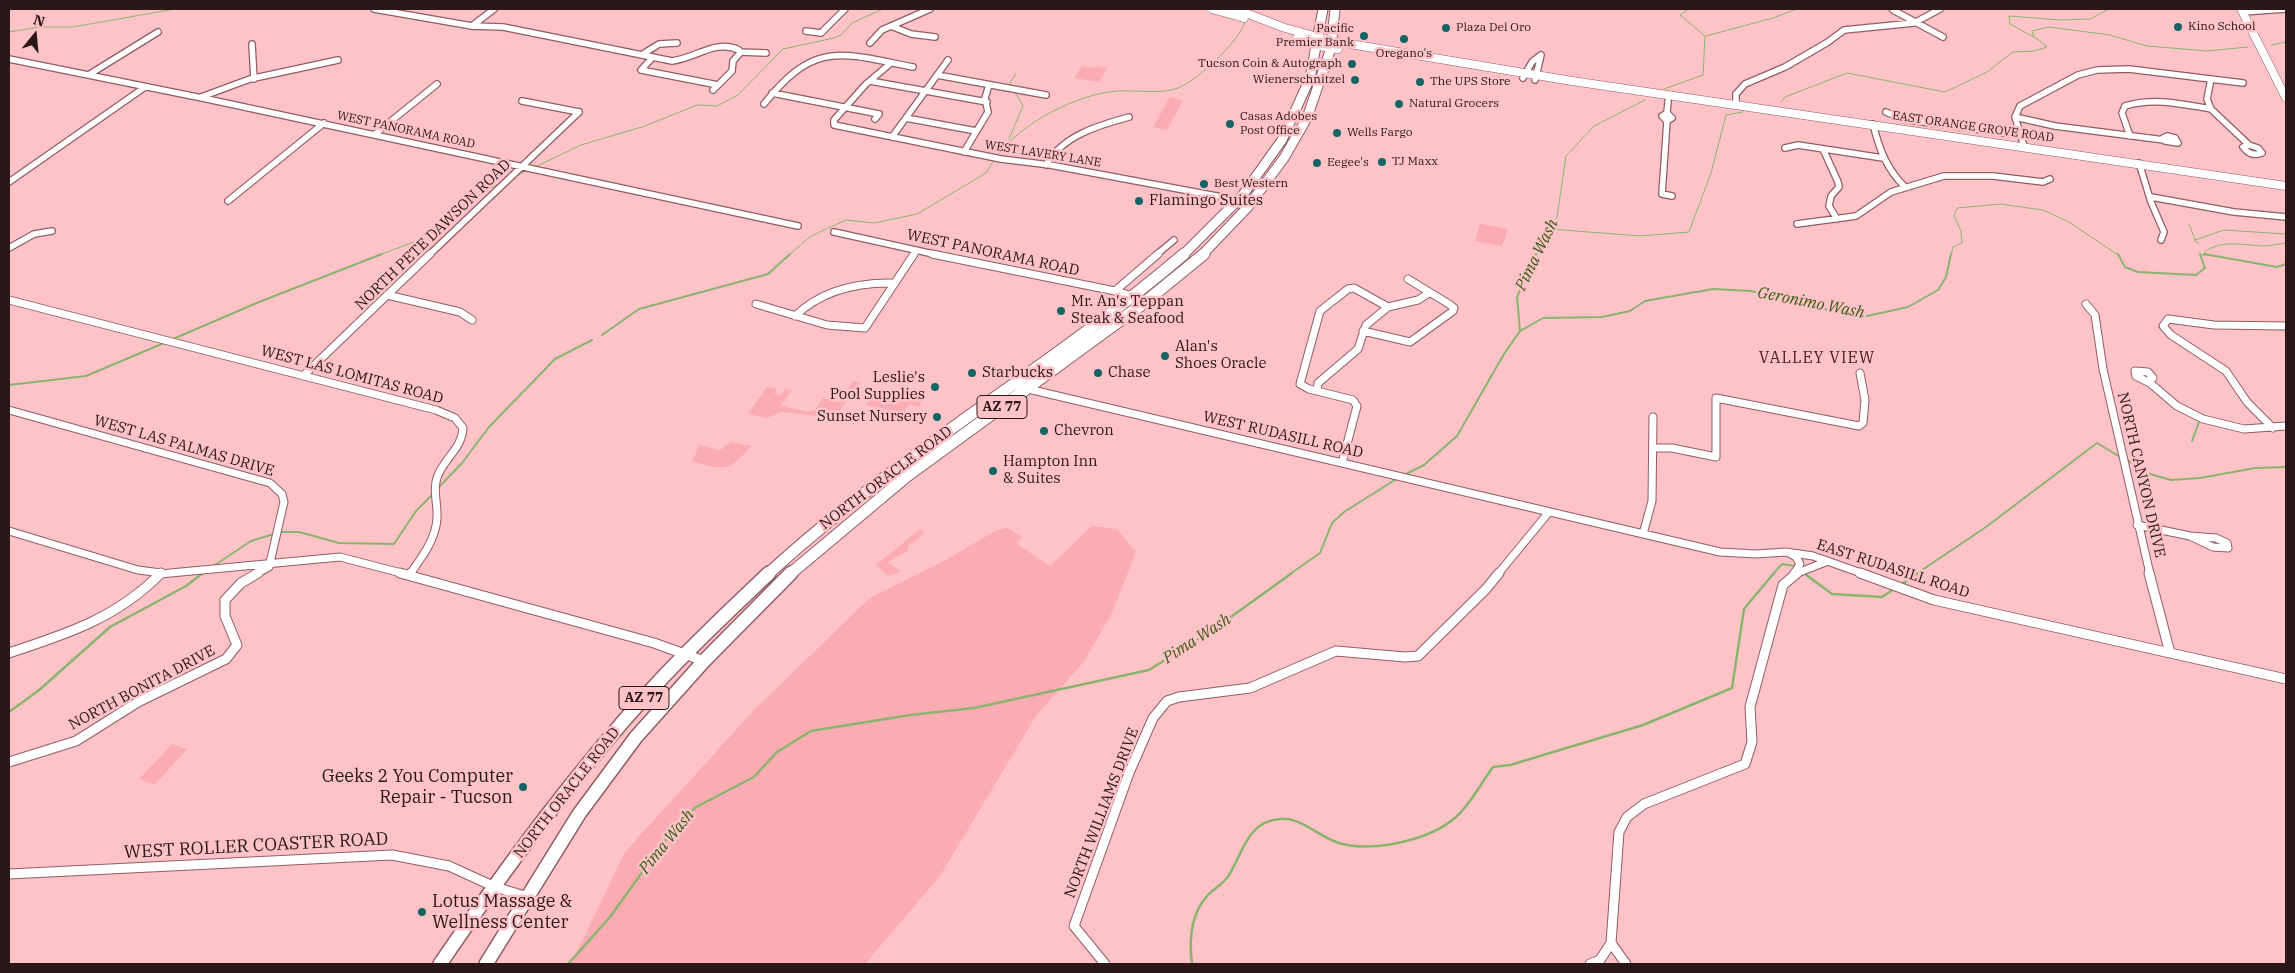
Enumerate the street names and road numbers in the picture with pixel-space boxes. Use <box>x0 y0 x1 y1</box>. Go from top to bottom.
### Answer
street label: WEST PANORAMA ROAD <box>336 108 476 152</box>
street label: EAST ORANGE GROVE ROAD <box>1891 109 2055 145</box>
street label: WEST LAVERY LANE <box>984 138 1102 170</box>
street label: NORTH PETE DAWSON ROAD <box>351 156 515 314</box>
street label: WEST PANORAMA ROAD <box>905 226 1081 280</box>
street label: WEST LAS LOMITAS ROAD <box>259 342 445 408</box>
street label: NORTH CANYON DRIVE <box>2113 391 2169 559</box>
road number: AZ 77 <box>977 396 1027 418</box>
street label: WEST RUDASILL ROAD <box>1201 408 1365 462</box>
street label: WEST LAS PALMAS DRIVE <box>92 412 276 480</box>
street label: NORTH ORACLE ROAD <box>816 422 956 534</box>
street label: EAST RUDASILL ROAD <box>1814 536 1972 602</box>
street label: NORTH BONITA DRIVE <box>66 642 218 734</box>
road number: AZ 77 <box>619 686 669 710</box>
street label: NORTH ORACLE ROAD <box>510 724 624 862</box>
street label: NORTH WILLIAMS DRIVE <box>1061 725 1143 901</box>
street label: WEST ROLLER COASTER ROAD <box>123 828 389 864</box>

